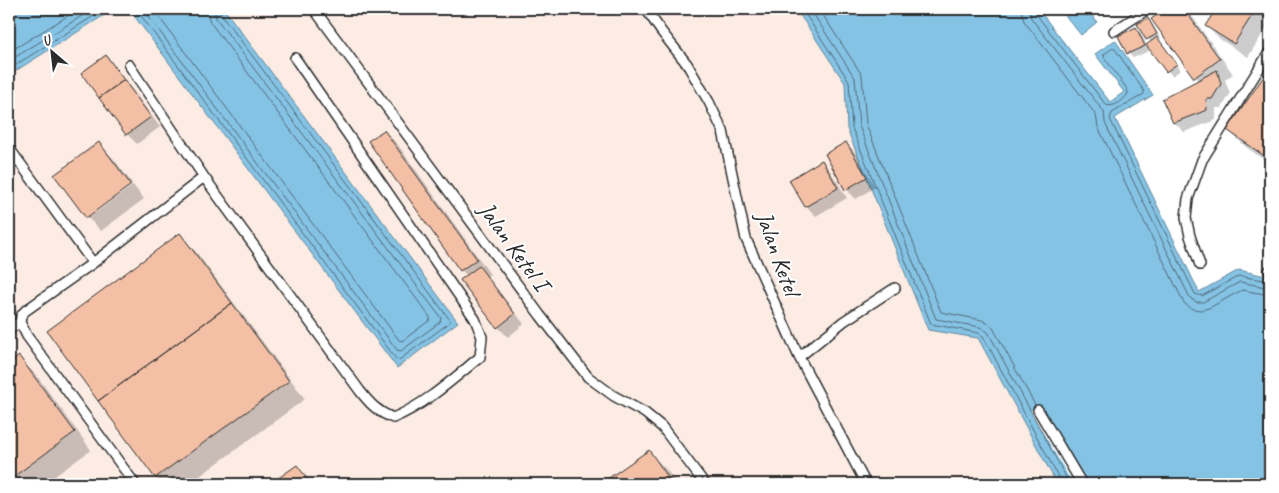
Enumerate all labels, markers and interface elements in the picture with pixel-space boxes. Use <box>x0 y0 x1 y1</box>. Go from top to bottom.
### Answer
north arrow <box>28 28 78 78</box>
text: U <box>39 30 56 50</box>
street label: Jalan Ketel I <box>471 195 559 301</box>
street label: Jalan Ketel <box>749 206 808 303</box>

